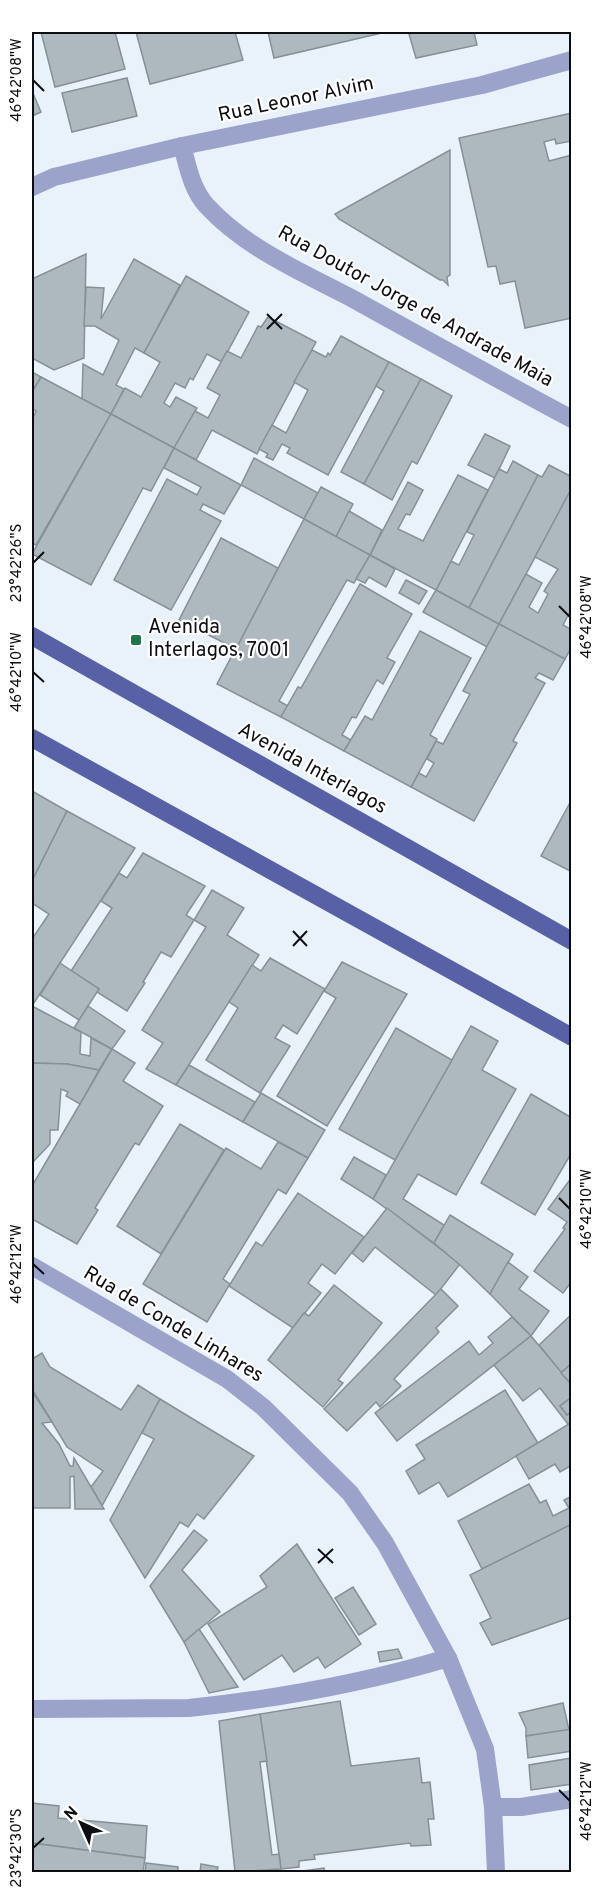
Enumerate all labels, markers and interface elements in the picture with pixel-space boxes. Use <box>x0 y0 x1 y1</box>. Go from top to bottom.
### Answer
text: 46°42'08"W <box>8 38 27 122</box>
street label: Rua Leonor Alvim <box>216 71 376 129</box>
street label: Rua Doutor Jorge de Andrade Maia <box>273 220 557 394</box>
text: 23°42'26"S <box>8 523 27 603</box>
text: 46°42'08"W <box>578 575 597 659</box>
place label: Avenida Interlagos, 7001 <box>148 615 289 664</box>
text: 46°42'10"W <box>8 632 27 712</box>
marker: Avenida Interlagos, 7001 <box>129 633 143 647</box>
street label: Avenida Interlagos <box>233 717 391 821</box>
text: 46°42'10"W <box>578 1169 597 1249</box>
text: 46°42'12"W <box>8 1224 27 1304</box>
street label: Rua de Conde Linhares <box>78 1261 268 1389</box>
text: 46°42'12"W <box>578 1761 597 1841</box>
north arrow <box>51 1793 111 1853</box>
text: N <box>61 1803 83 1825</box>
text: 23°42'30"S <box>8 1808 27 1888</box>

